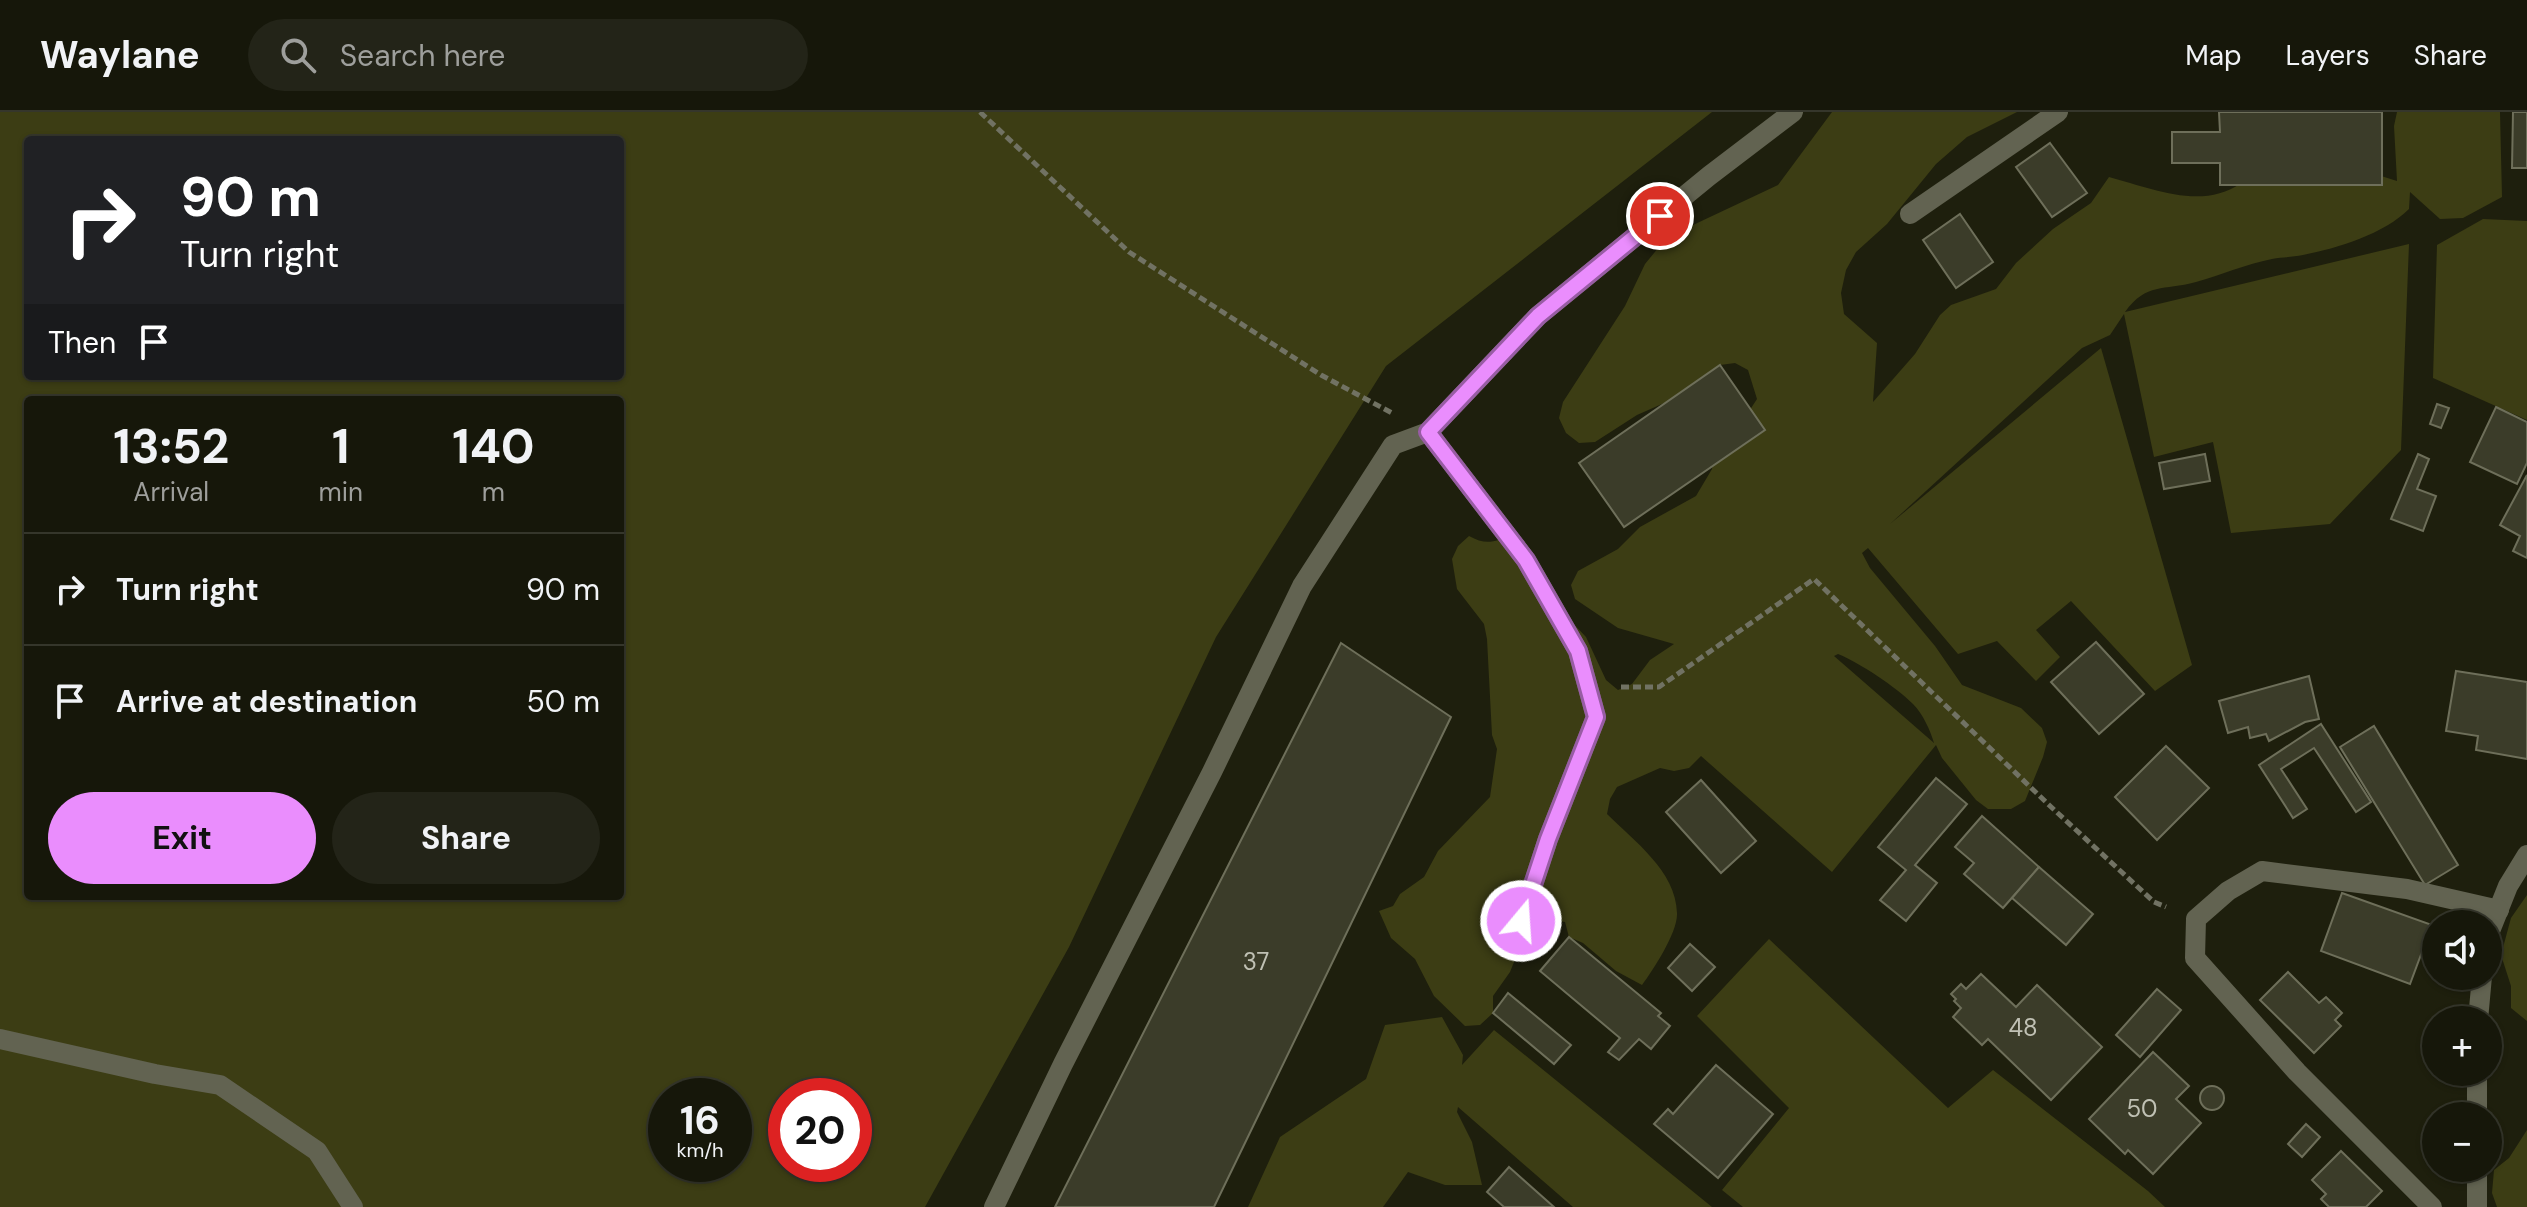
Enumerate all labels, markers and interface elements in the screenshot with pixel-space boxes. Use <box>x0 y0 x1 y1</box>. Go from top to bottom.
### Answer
search box <box>248 19 808 91</box>
text: Waylane <box>40 30 200 80</box>
icon: search <box>276 33 320 77</box>
text: Search here <box>340 36 505 75</box>
text: Map <box>2185 37 2242 74</box>
text: Layers <box>2286 37 2370 74</box>
text: Share <box>2414 37 2487 74</box>
text: 90 m <box>180 160 321 233</box>
icon: right <box>48 168 152 272</box>
pin <box>1626 182 1694 250</box>
icon: arrive <box>1638 194 1682 238</box>
text: Turn right <box>180 231 339 278</box>
icon: arrive <box>132 320 176 364</box>
text: Then <box>48 323 116 362</box>
text: 13:52 <box>113 415 229 478</box>
text: 1 <box>332 415 349 478</box>
text: 140 <box>452 415 535 478</box>
text: Arrival <box>133 475 209 509</box>
text: min <box>318 475 363 509</box>
text: m <box>482 475 505 509</box>
icon: right <box>48 567 92 611</box>
text: Turn right <box>116 570 259 609</box>
text: 90 m <box>526 570 600 609</box>
icon: arrive <box>48 679 92 723</box>
text: Arrive at destination <box>116 682 417 721</box>
text: 50 m <box>526 682 600 721</box>
button: Exit <box>48 792 316 884</box>
button: Share <box>332 792 600 884</box>
position arrow <box>1479 879 1563 963</box>
map controls <box>2422 910 2502 1182</box>
button: sound <box>2422 910 2502 990</box>
house number: 37 <box>1243 946 1269 977</box>
button: + <box>2422 1006 2502 1086</box>
house number: 48 <box>2008 1012 2038 1043</box>
speed limit sign: 20 <box>768 1078 872 1182</box>
house number: 50 <box>2126 1093 2158 1124</box>
text: 16 <box>680 1094 720 1146</box>
button: − <box>2422 1102 2502 1182</box>
text: km/h <box>676 1137 724 1163</box>

